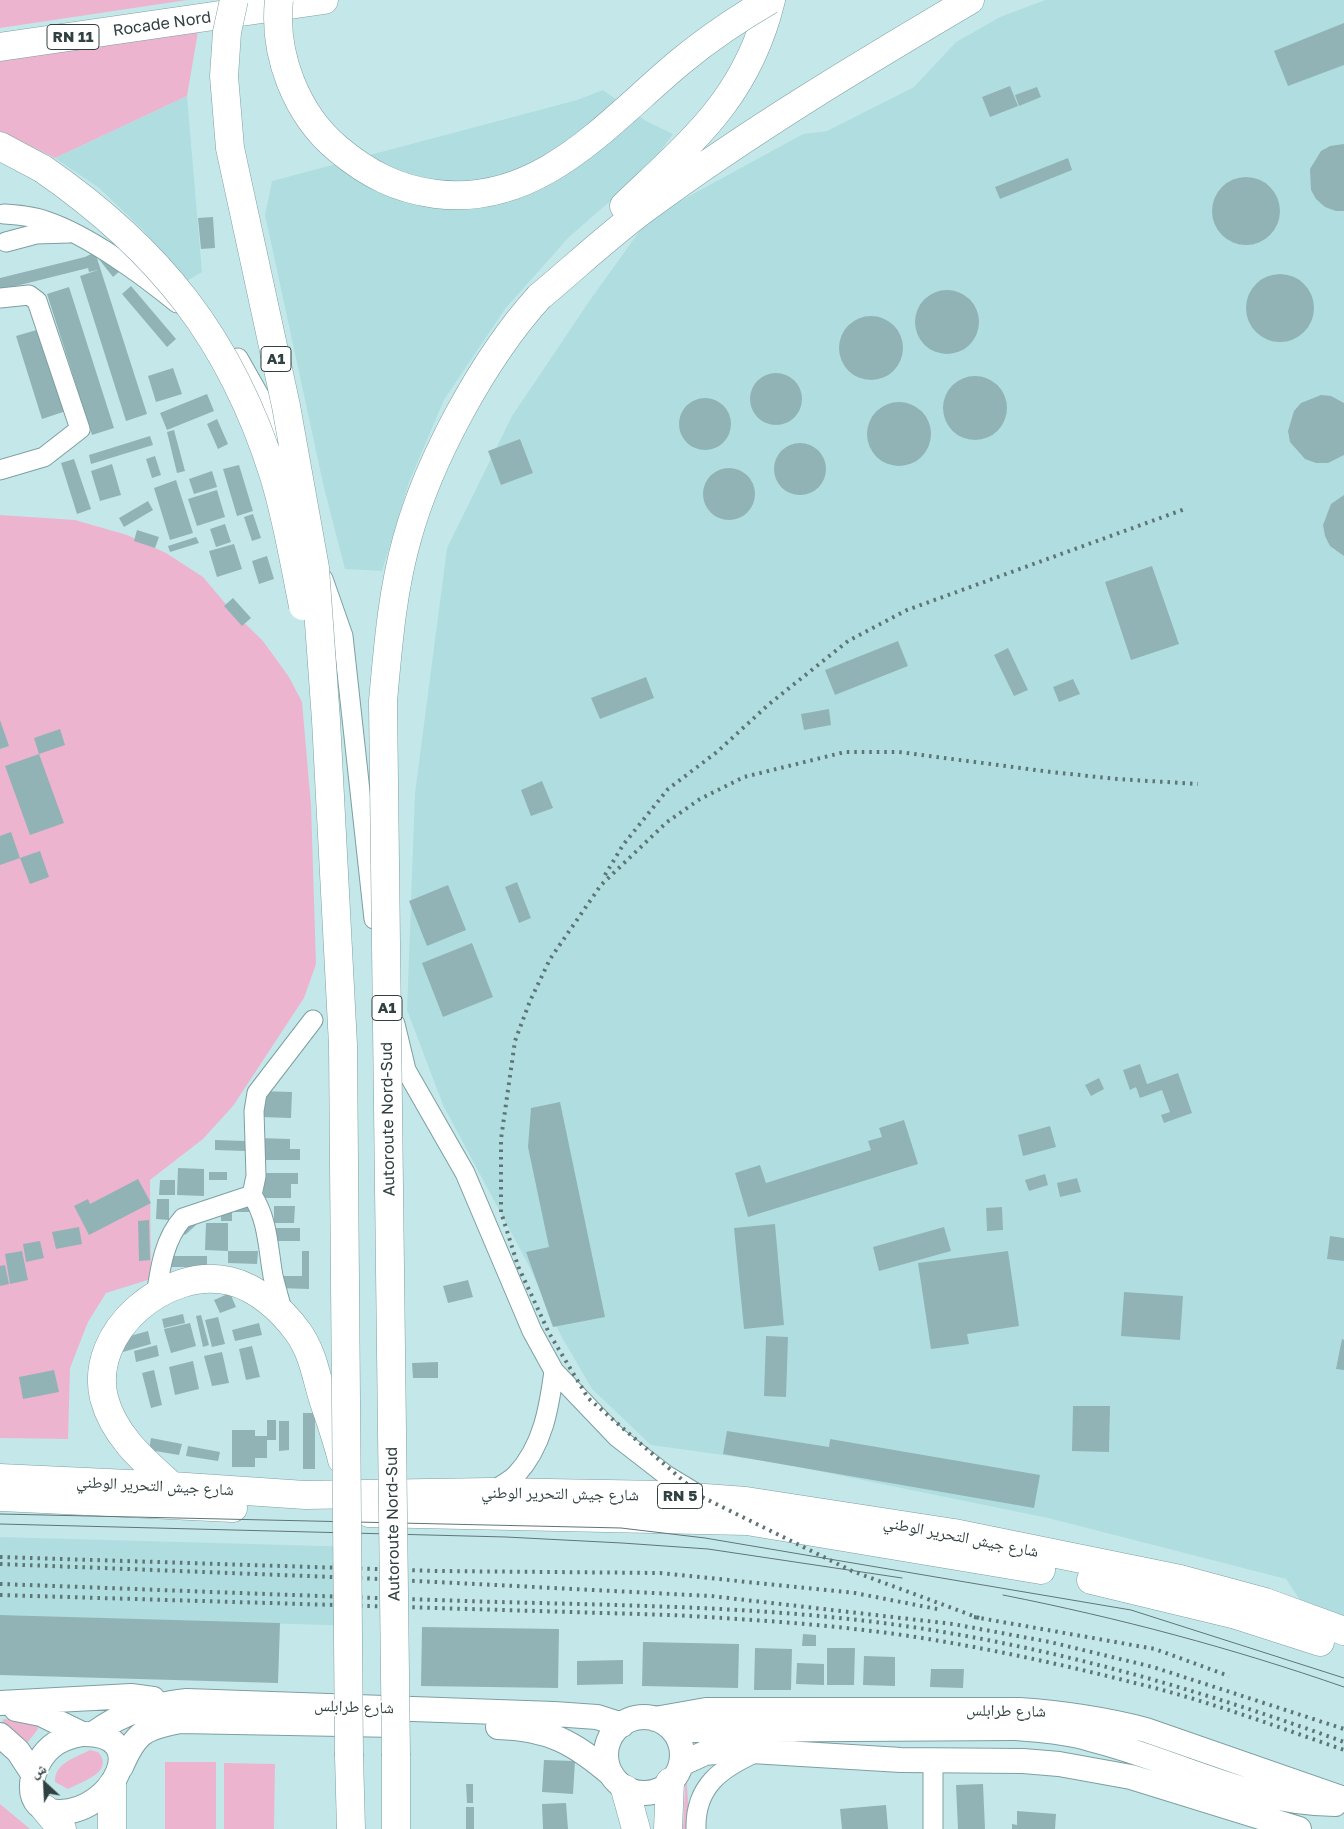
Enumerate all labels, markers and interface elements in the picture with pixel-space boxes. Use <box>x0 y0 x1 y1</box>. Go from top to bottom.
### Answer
street label: Rocade Nord <box>112 8 212 40</box>
road number: RN 11 <box>47 24 99 50</box>
road number: A1 <box>261 346 291 372</box>
road number: A1 <box>372 996 402 1020</box>
street label: Autoroute Nord-Sud <box>377 1042 399 1196</box>
street label: Autoroute Nord-Sud <box>382 1447 404 1601</box>
street label: شارع جيش التحرير الوطني <box>76 1472 234 1500</box>
street label: شارع جيش التحرير الوطني <box>481 1483 639 1505</box>
road number: RN 5 <box>658 1484 702 1508</box>
street label: شارع جيش التحرير الوطني <box>882 1513 1040 1561</box>
street label: شارع طرابلس <box>314 1696 394 1718</box>
street label: شارع طرابلس <box>966 1701 1046 1721</box>
north arrow <box>20 1759 70 1809</box>
text: ش <box>28 1759 49 1781</box>

